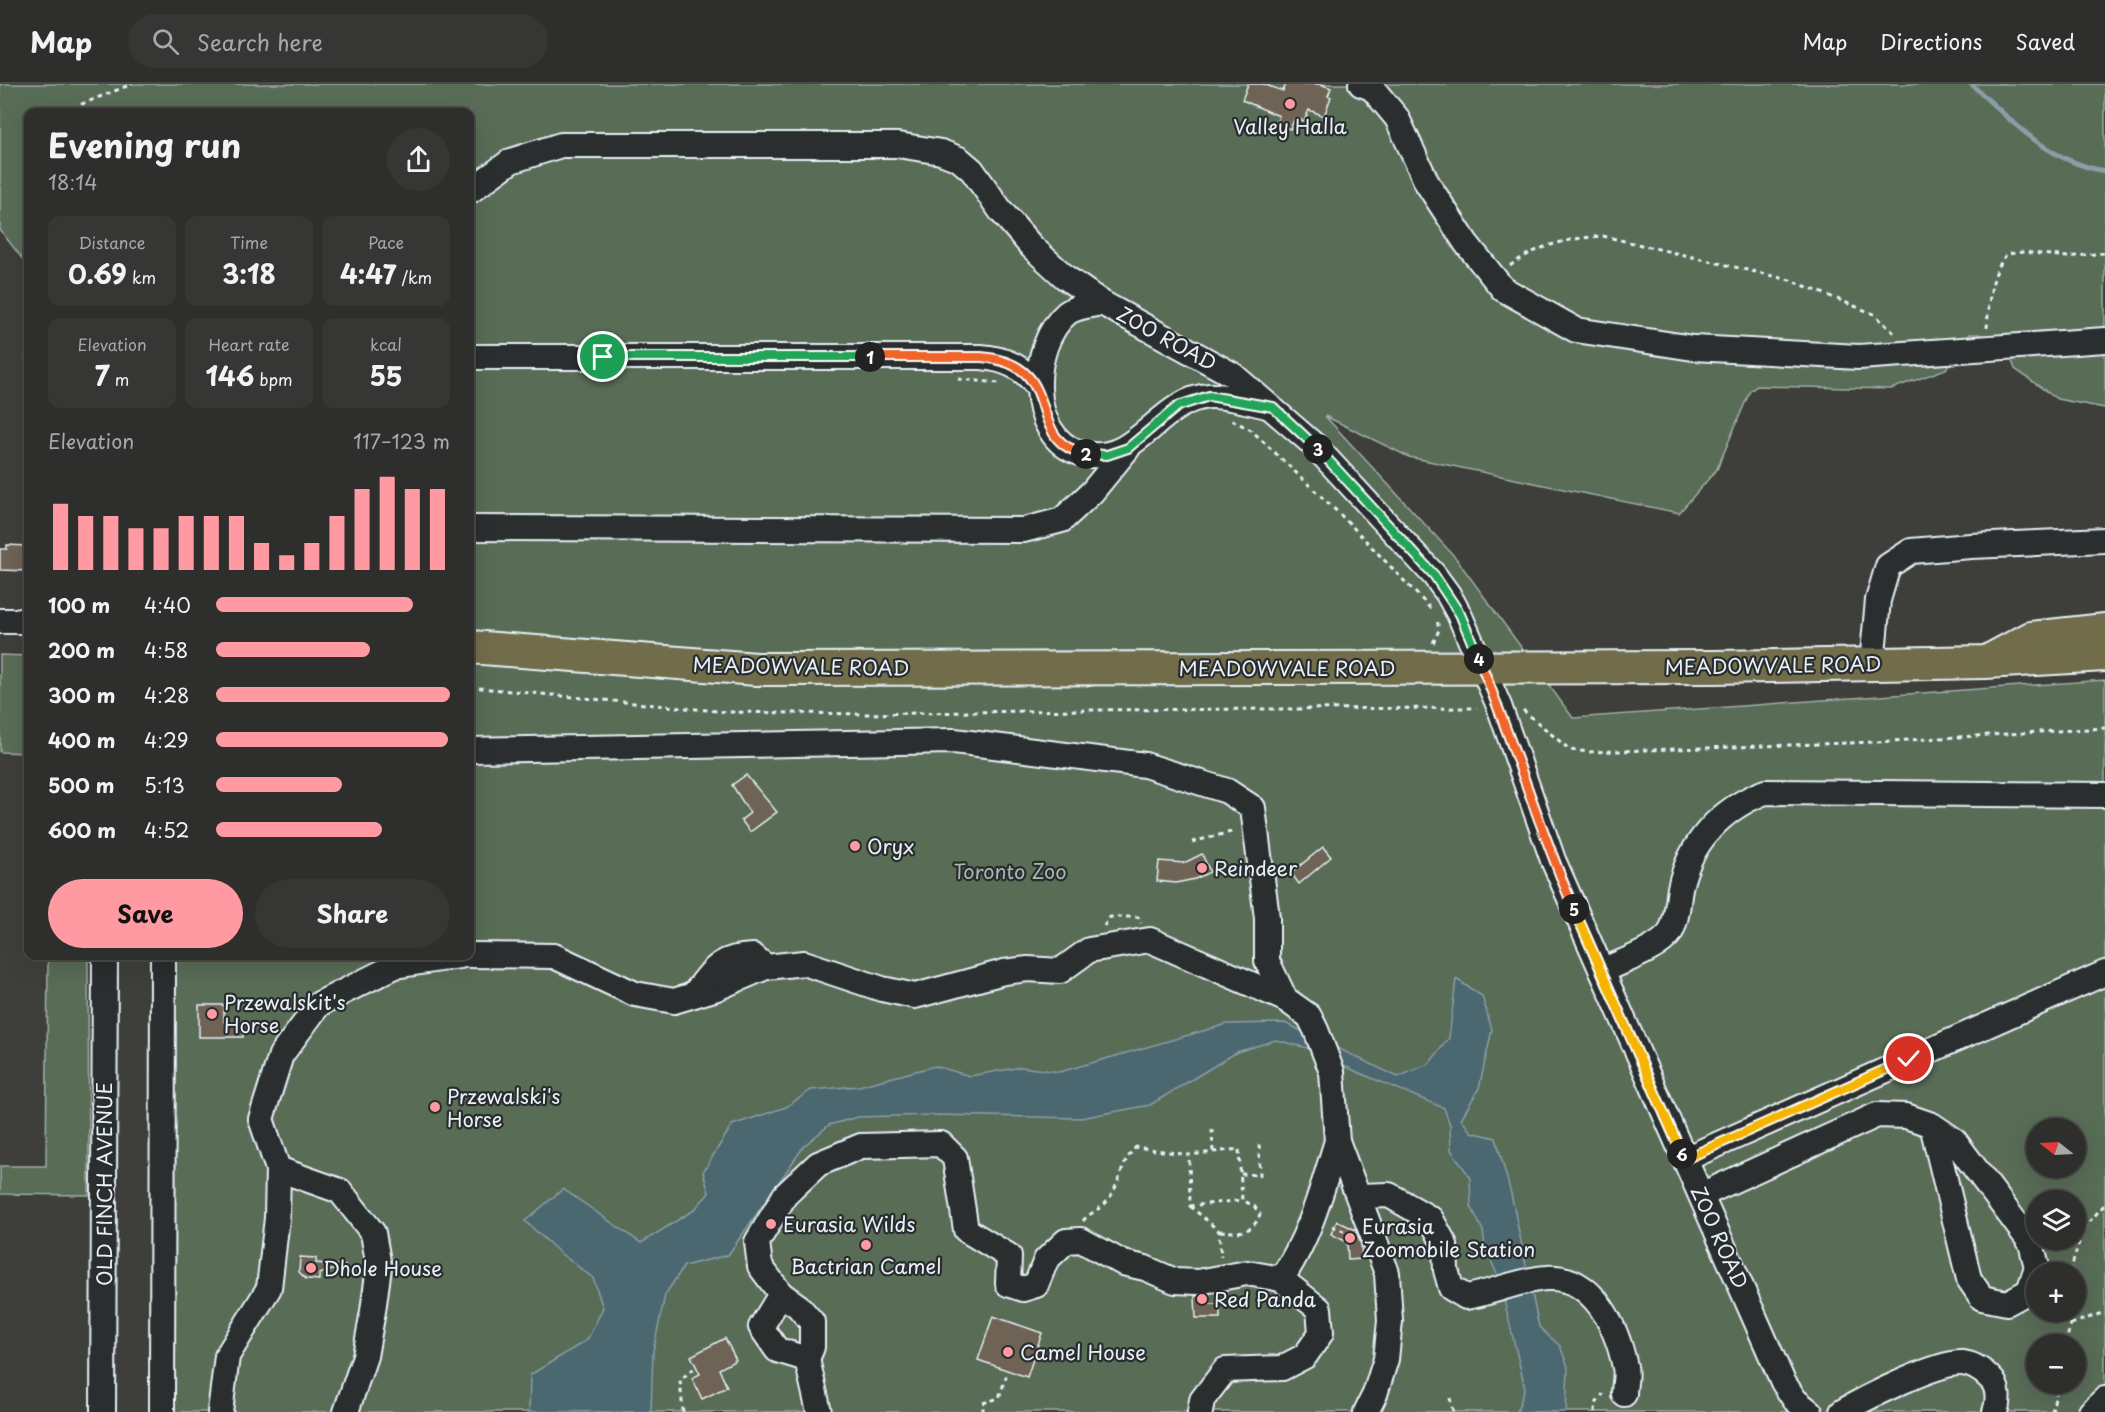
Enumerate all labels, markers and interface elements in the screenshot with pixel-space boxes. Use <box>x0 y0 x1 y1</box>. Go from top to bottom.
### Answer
search box <box>128 14 548 68</box>
text: Map <box>30 20 92 63</box>
icon: search <box>149 25 182 58</box>
text: Search here <box>197 25 323 58</box>
text: Map <box>1802 25 1847 57</box>
text: Directions <box>1880 25 1982 57</box>
text: Saved <box>2015 25 2075 57</box>
marker: Valley Halla <box>1283 97 1297 111</box>
place label: Valley Halla <box>1233 111 1347 141</box>
text: Evening run <box>48 119 241 169</box>
button: share <box>387 128 450 191</box>
text: 18:14 <box>48 167 97 197</box>
text: Distance <box>78 230 146 254</box>
text: Time <box>230 230 268 254</box>
text: Pace <box>368 230 404 254</box>
text: 0.69 <box>68 254 127 293</box>
text: 3:18 <box>222 254 276 293</box>
text: 4:47 <box>340 254 396 293</box>
text: km <box>127 265 156 289</box>
text: /km <box>396 265 432 289</box>
street label: ZOO ROAD <box>1112 298 1222 378</box>
pin <box>577 331 628 382</box>
text: Elevation <box>77 332 147 356</box>
text: Heart rate <box>209 332 289 356</box>
text: kcal <box>370 332 402 356</box>
icon: arrive <box>586 340 619 373</box>
pin: 1 <box>855 342 885 372</box>
text: 1 <box>866 345 874 369</box>
text: 7 <box>95 356 110 395</box>
text: 146 <box>205 356 254 395</box>
text: 55 <box>369 356 403 395</box>
text: m <box>110 367 129 391</box>
text: bpm <box>254 367 293 391</box>
text: Elevation <box>48 426 134 456</box>
text: 117–123 m <box>353 426 450 456</box>
pin: 3 <box>1303 434 1333 464</box>
text: 3 <box>1313 437 1323 461</box>
pin: 2 <box>1071 439 1101 469</box>
text: 2 <box>1080 442 1092 466</box>
text: 100 m <box>48 590 110 620</box>
text: 4:40 <box>144 590 191 620</box>
text: 200 m <box>48 635 115 665</box>
text: 4:58 <box>144 635 188 665</box>
pin: 4 <box>1464 644 1494 674</box>
text: 4 <box>1474 647 1484 671</box>
street label: MEADOWVALE ROAD <box>1664 648 1882 682</box>
street label: MEADOWVALE ROAD <box>692 649 910 683</box>
street label: MEADOWVALE ROAD <box>1179 653 1395 683</box>
text: 300 m <box>48 680 116 710</box>
text: 4:28 <box>144 680 190 710</box>
text: 400 m <box>48 725 116 755</box>
text: 4:29 <box>144 725 188 755</box>
text: 500 m <box>48 770 115 800</box>
text: 5:13 <box>144 770 185 800</box>
text: 600 m <box>48 815 116 845</box>
text: 4:52 <box>144 815 189 845</box>
place label: Oryx <box>867 831 914 861</box>
marker: Oryx <box>848 839 862 853</box>
place label: Reindeer <box>1214 853 1298 883</box>
park label: Toronto Zoo <box>954 856 1066 886</box>
marker: Reindeer <box>1195 861 1209 875</box>
button: Save <box>48 879 243 948</box>
button: Share <box>255 879 450 948</box>
pin: 5 <box>1559 894 1589 924</box>
text: 5 <box>1569 897 1579 921</box>
place label: Przewalskit's Horse <box>224 987 346 1040</box>
marker: Przewalskit's Horse <box>205 1007 219 1021</box>
pin <box>1883 1033 1934 1084</box>
icon: check <box>1892 1042 1925 1075</box>
place label: Przewalski's Horse <box>447 1081 560 1134</box>
street label: OLD FINCH AVENUE <box>89 1082 119 1286</box>
marker: Przewalski's Horse <box>428 1100 442 1114</box>
north arrow <box>2026 1118 2086 1178</box>
map controls <box>2026 1118 2086 1394</box>
pin: 6 <box>1667 1139 1697 1169</box>
text: 6 <box>1676 1142 1688 1166</box>
street label: ZOO ROAD <box>1684 1181 1756 1293</box>
button: layers <box>2026 1190 2086 1250</box>
place label: Eurasia Wilds <box>783 1209 915 1239</box>
place label: Eurasia Zoomobile Station <box>1362 1211 1535 1264</box>
marker: Eurasia Wilds <box>764 1217 778 1231</box>
marker: Eurasia Zoomobile Station <box>1343 1231 1357 1245</box>
marker: Bactrian Camel <box>859 1238 873 1252</box>
place label: Bactrian Camel <box>791 1251 941 1281</box>
place label: Dhole House <box>323 1253 442 1283</box>
marker: Dhole House <box>304 1261 318 1275</box>
button: + <box>2026 1262 2086 1322</box>
place label: Red Panda <box>1214 1284 1317 1314</box>
marker: Red Panda <box>1195 1292 1209 1306</box>
button: − <box>2026 1334 2086 1394</box>
place label: Camel House <box>1020 1337 1146 1367</box>
marker: Camel House <box>1001 1345 1015 1359</box>

